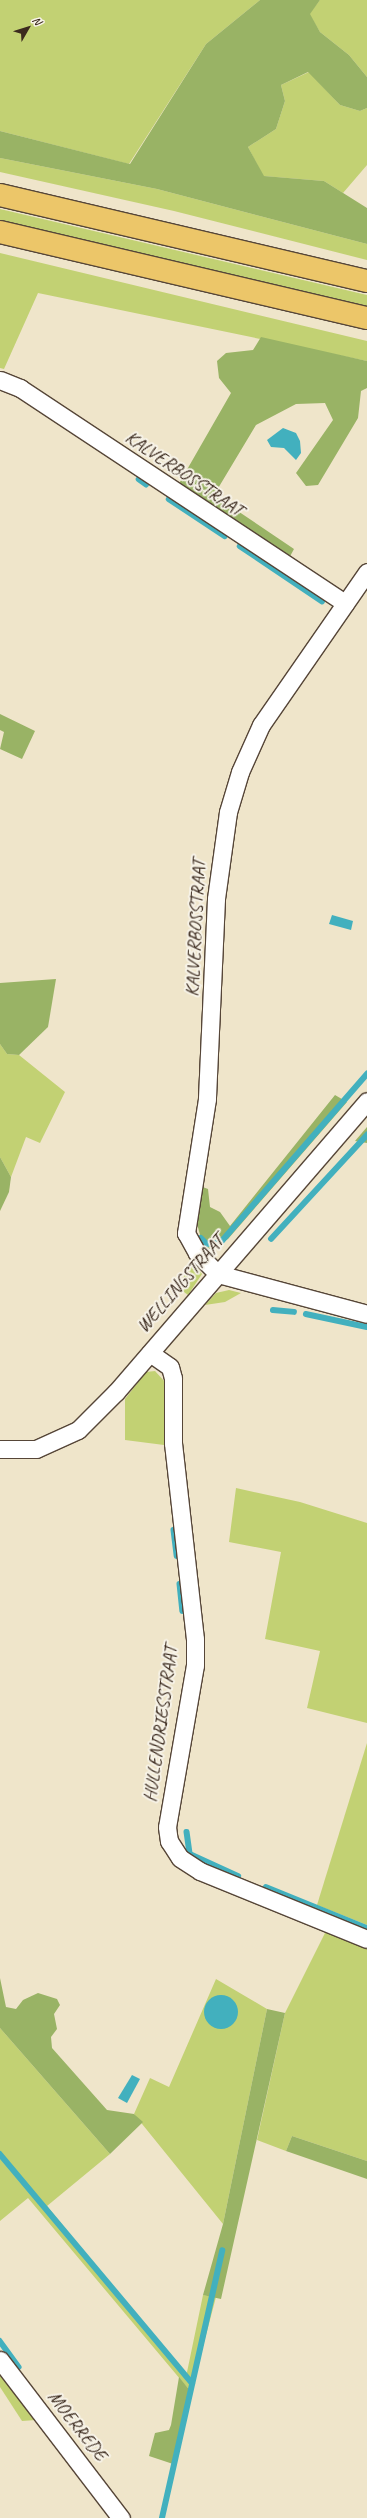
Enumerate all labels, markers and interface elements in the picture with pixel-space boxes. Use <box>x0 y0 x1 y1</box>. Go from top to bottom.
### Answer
north arrow <box>8 8 48 48</box>
text: N <box>30 13 45 28</box>
street label: KALVERBOSSTRAAT <box>121 426 247 522</box>
street label: KALVERBOSSTRAAT <box>181 859 211 997</box>
street label: WELLINGSTRAAT <box>132 1230 230 1338</box>
street label: HULLENDRIESSTRAAT <box>139 1645 183 1803</box>
street label: MOERREDE <box>43 2386 111 2466</box>

